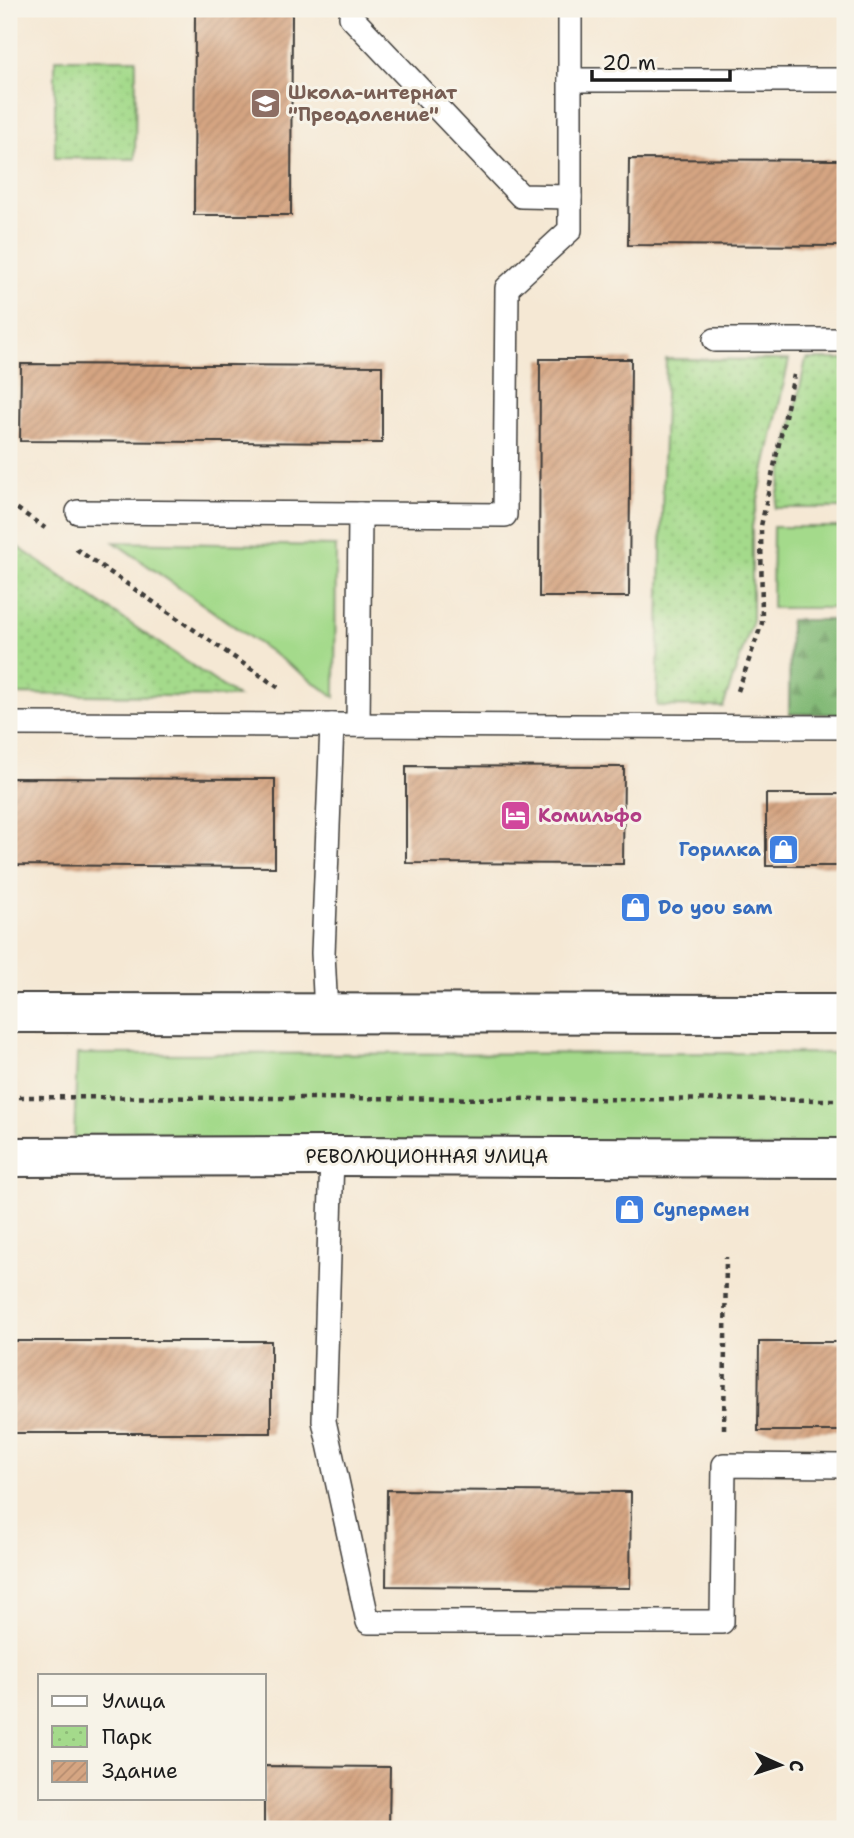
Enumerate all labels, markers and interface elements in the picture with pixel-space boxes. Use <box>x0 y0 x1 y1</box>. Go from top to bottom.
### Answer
scale bar <box>592 38 730 82</box>
text: 20 m <box>602 49 656 77</box>
place label: Школа-интернат "Преодоление" <box>288 80 458 127</box>
school or university icon: Школа-интернат "Преодоление" <box>248 86 282 120</box>
hotel icon: Комильфо <box>498 798 532 832</box>
place label: Комильфо <box>538 803 642 828</box>
shop icon: Горилка <box>767 832 801 866</box>
place label: Горилка <box>679 837 761 862</box>
shop icon: Do you sam <box>618 890 652 924</box>
place label: Do you sam <box>658 895 773 920</box>
street label: РЕВОЛЮЦИОННАЯ УЛИЦА <box>306 1144 549 1169</box>
shop icon: Супермен <box>613 1192 647 1226</box>
place label: Супермен <box>653 1197 750 1222</box>
legend <box>38 1674 266 1800</box>
text: Улица <box>102 1687 165 1715</box>
text: Парк <box>102 1723 152 1751</box>
north arrow <box>746 1730 816 1800</box>
text: Здание <box>102 1757 178 1785</box>
text: С <box>784 1759 809 1772</box>

